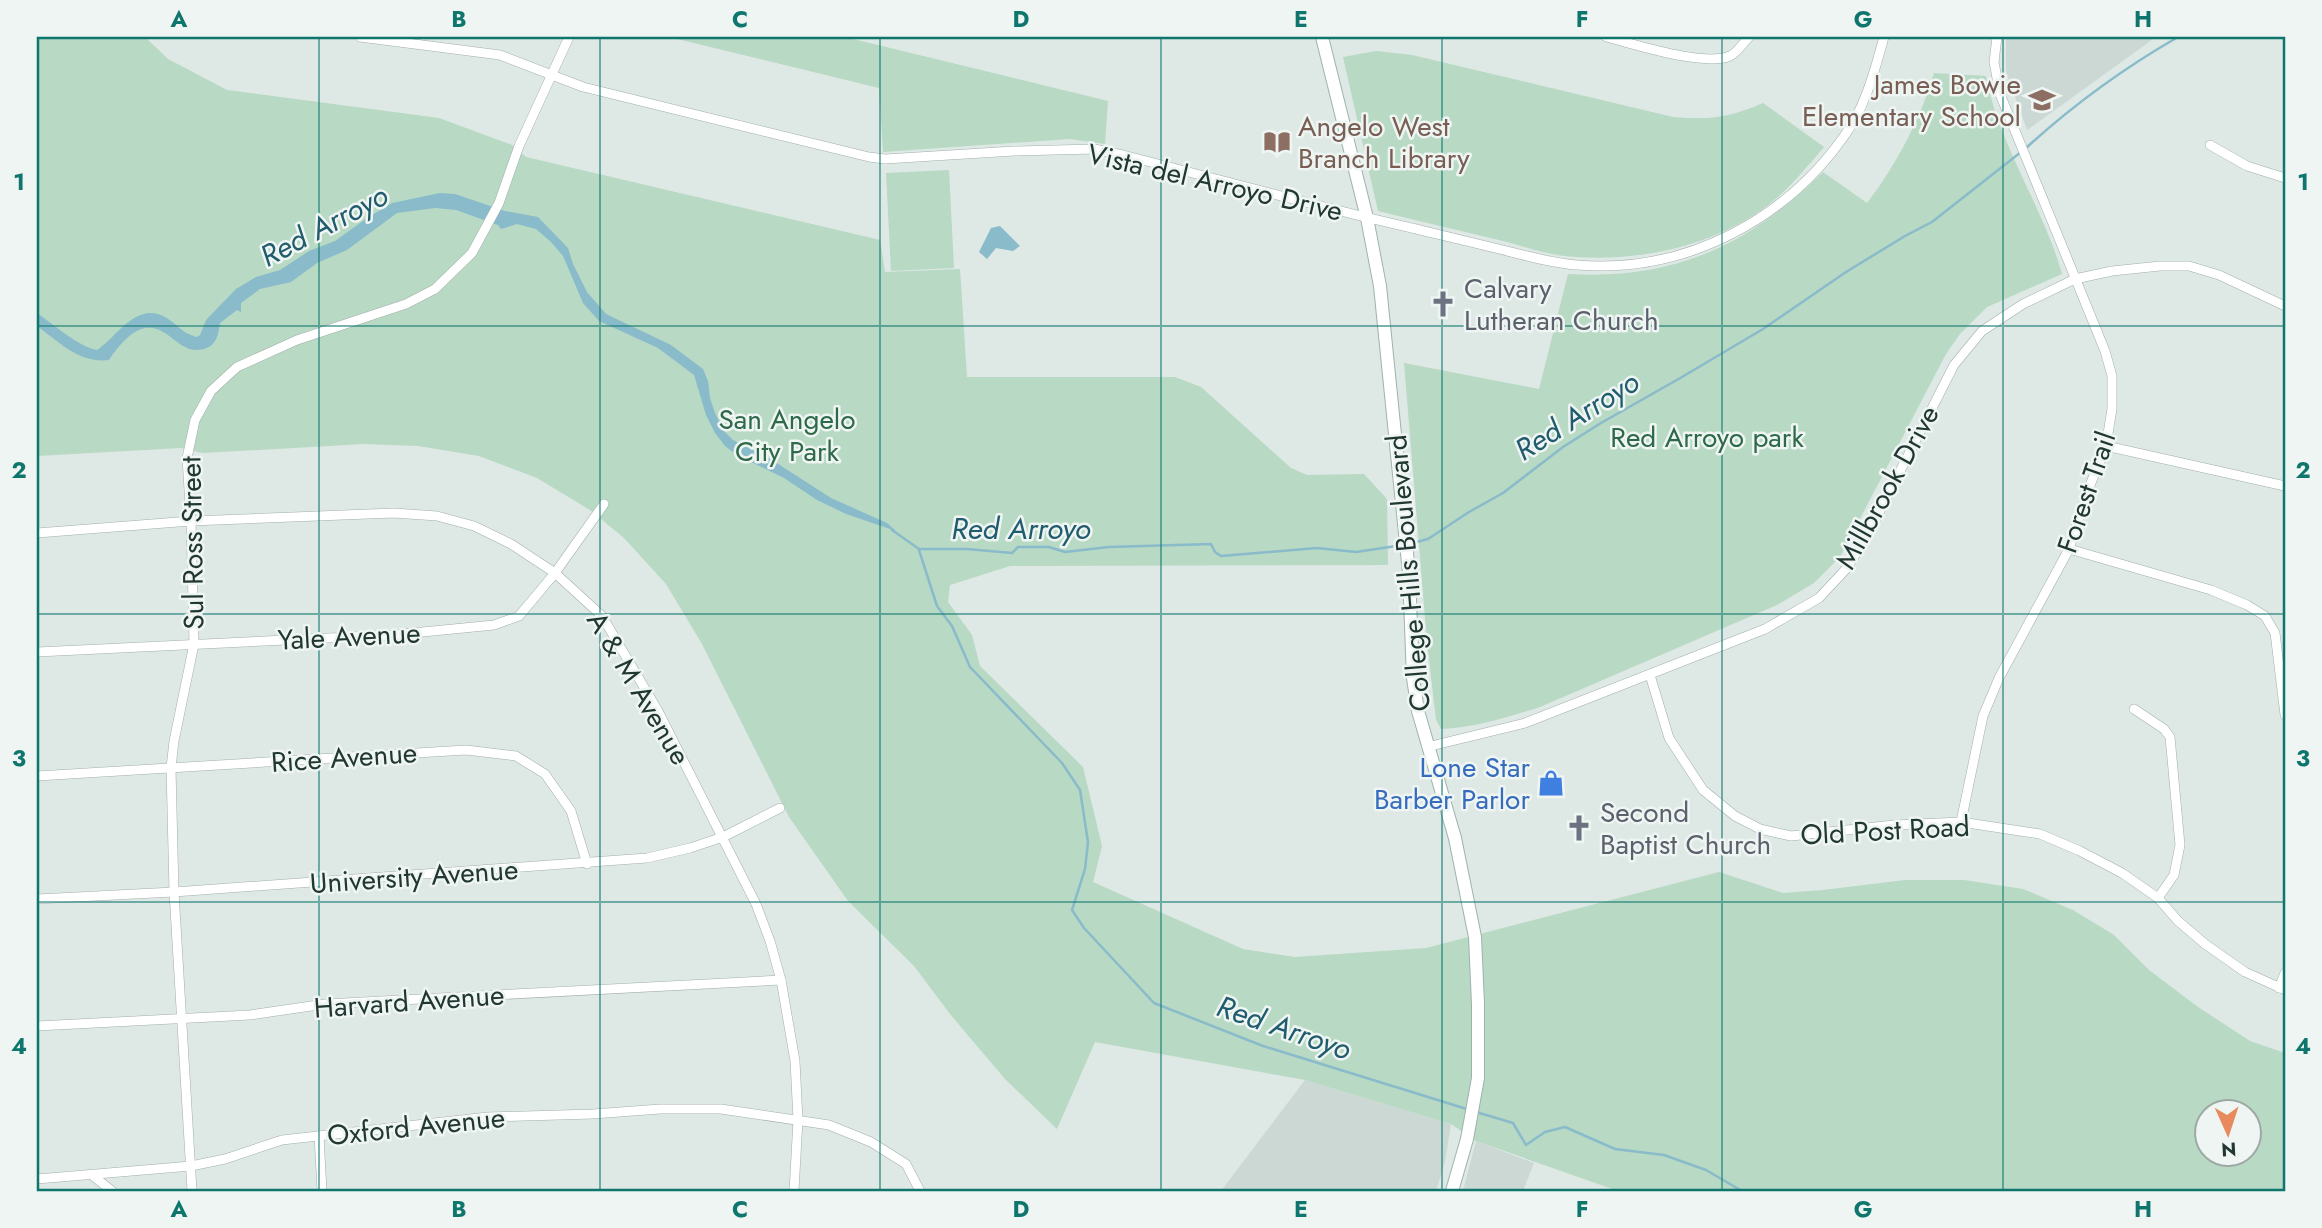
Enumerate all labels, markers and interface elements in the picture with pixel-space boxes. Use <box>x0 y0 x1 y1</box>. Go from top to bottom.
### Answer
text: A <box>170 2 188 36</box>
text: B <box>451 2 467 36</box>
text: C <box>732 2 748 36</box>
text: D <box>1013 2 1030 36</box>
text: E <box>1294 2 1308 36</box>
text: F <box>1576 2 1588 36</box>
text: G <box>1854 2 1872 36</box>
text: H <box>2134 2 2152 36</box>
place label: James Bowie Elementary School <box>1802 64 2021 137</box>
school or university icon: James Bowie Elementary School <box>2027 85 2057 115</box>
place label: Angelo West Branch Library <box>1298 106 1470 179</box>
library icon: Angelo West Branch Library <box>1262 127 1292 157</box>
street label: Vista del Arroyo Drive <box>1083 133 1347 232</box>
text: 1 <box>13 165 25 199</box>
text: 1 <box>2297 165 2309 199</box>
water label: Red Arroyo <box>252 174 395 277</box>
place label: Calvary Lutheran Church <box>1464 268 1659 341</box>
church icon: Calvary Lutheran Church <box>1428 289 1458 319</box>
water label: Red Arroyo <box>1506 360 1647 471</box>
street label: Millbrook Drive <box>1826 398 1949 577</box>
park label: San Angelo City Park <box>718 399 856 472</box>
park label: Red Arroyo park <box>1610 417 1804 458</box>
street label: Forest Trail <box>2047 426 2126 558</box>
street label: College Hills Boulevard <box>1376 433 1441 713</box>
text: 2 <box>11 453 27 487</box>
text: 2 <box>2295 453 2311 487</box>
street label: Sul Ross Street <box>170 456 215 630</box>
water label: Red Arroyo <box>951 507 1091 550</box>
street label: A & M Avenue <box>577 604 701 773</box>
street label: Yale Avenue <box>277 612 421 661</box>
street label: Rice Avenue <box>270 732 418 783</box>
text: 3 <box>12 741 26 775</box>
text: 3 <box>2296 741 2310 775</box>
place label: Lone Star Barber Parlor <box>1374 747 1530 820</box>
shop icon: Lone Star Barber Parlor <box>1536 768 1566 798</box>
place label: Second Baptist Church <box>1600 792 1771 865</box>
street label: Old Post Road <box>1799 806 1971 855</box>
church icon: Second Baptist Church <box>1564 813 1594 843</box>
street label: University Avenue <box>309 849 520 904</box>
street label: Harvard Avenue <box>312 974 506 1029</box>
water label: Red Arroyo <box>1211 985 1357 1071</box>
text: 4 <box>11 1029 27 1063</box>
text: 4 <box>2295 1029 2311 1063</box>
street label: Oxford Avenue <box>325 1097 507 1156</box>
north arrow <box>2192 1098 2262 1168</box>
text: N <box>2221 1136 2237 1163</box>
text: A <box>170 1192 188 1226</box>
text: B <box>451 1192 467 1226</box>
text: C <box>732 1192 748 1226</box>
text: D <box>1013 1192 1030 1226</box>
text: E <box>1294 1192 1308 1226</box>
text: F <box>1576 1192 1588 1226</box>
text: G <box>1854 1192 1872 1226</box>
text: H <box>2134 1192 2152 1226</box>

